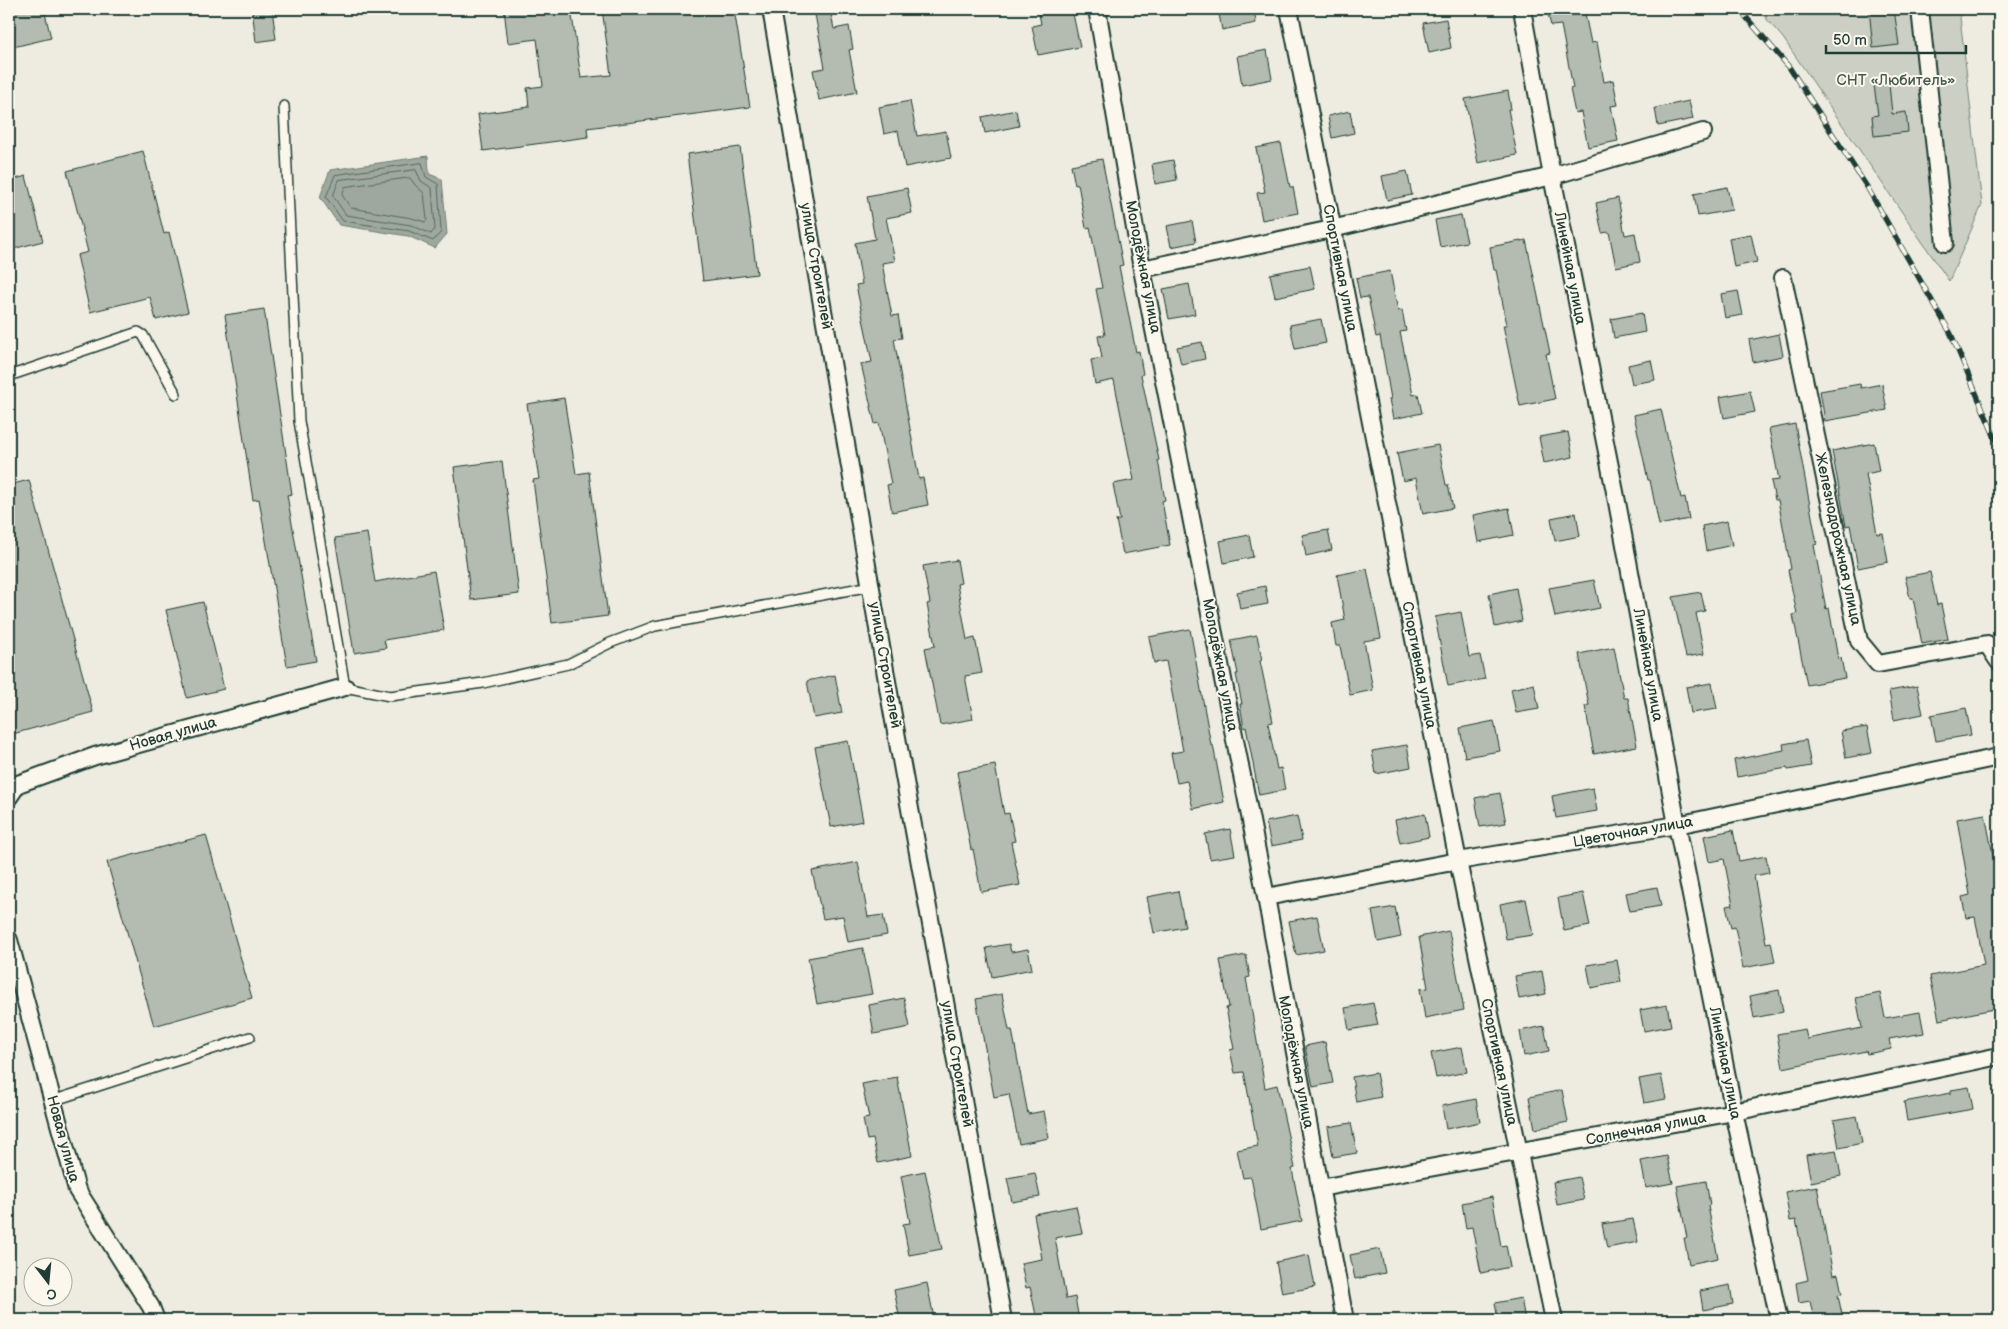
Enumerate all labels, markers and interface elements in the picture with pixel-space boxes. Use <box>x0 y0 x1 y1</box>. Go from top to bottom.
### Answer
scale bar <box>1826 22 1966 54</box>
text: 50 m <box>1833 31 1867 50</box>
park label: СНТ «Любитель» <box>1837 71 1955 90</box>
street label: Молодёжная улица <box>1121 199 1165 335</box>
street label: улица Строителей <box>796 201 836 331</box>
street label: Спортивная улица <box>1318 203 1362 333</box>
street label: Линейная улица <box>1550 209 1590 326</box>
street label: Железнодорожная улица <box>1810 451 1866 627</box>
street label: Молодёжная улица <box>1198 597 1242 733</box>
street label: улица Строителей <box>865 600 905 730</box>
street label: Спортивная улица <box>1397 600 1441 730</box>
street label: Линейная улица <box>1629 606 1667 723</box>
street label: Новая улица <box>127 712 219 755</box>
street label: Цветочная улица <box>1572 812 1694 852</box>
street label: Молодёжная улица <box>1274 994 1318 1130</box>
street label: Спортивная улица <box>1476 997 1522 1127</box>
street label: улица Строителей <box>937 999 977 1129</box>
street label: Линейная улица <box>1705 1004 1745 1121</box>
street label: Новая улица <box>42 1093 84 1185</box>
street label: Солнечная улица <box>1584 1108 1708 1150</box>
north arrow <box>22 1256 72 1306</box>
text: С <box>44 1285 58 1304</box>

